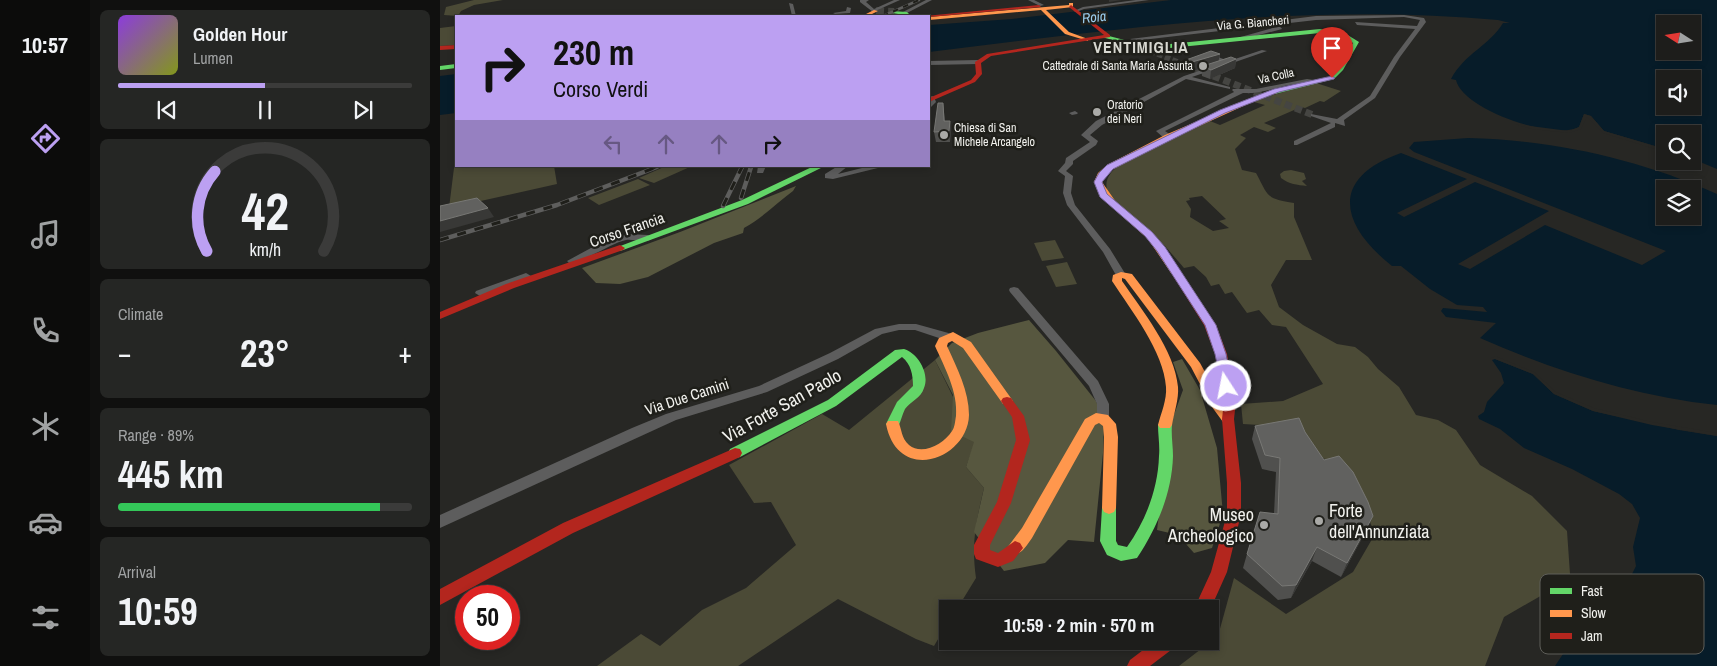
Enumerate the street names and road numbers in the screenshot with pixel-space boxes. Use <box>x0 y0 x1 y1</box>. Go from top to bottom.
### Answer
street label: Via G. Biancheri <box>1216 12 1290 34</box>
street label: Va Colla <box>1257 64 1296 88</box>
street label: Corso Francia <box>587 207 667 252</box>
street label: Via Forte San Paolo <box>718 363 846 448</box>
street label: Via Due Camini <box>642 373 732 420</box>

